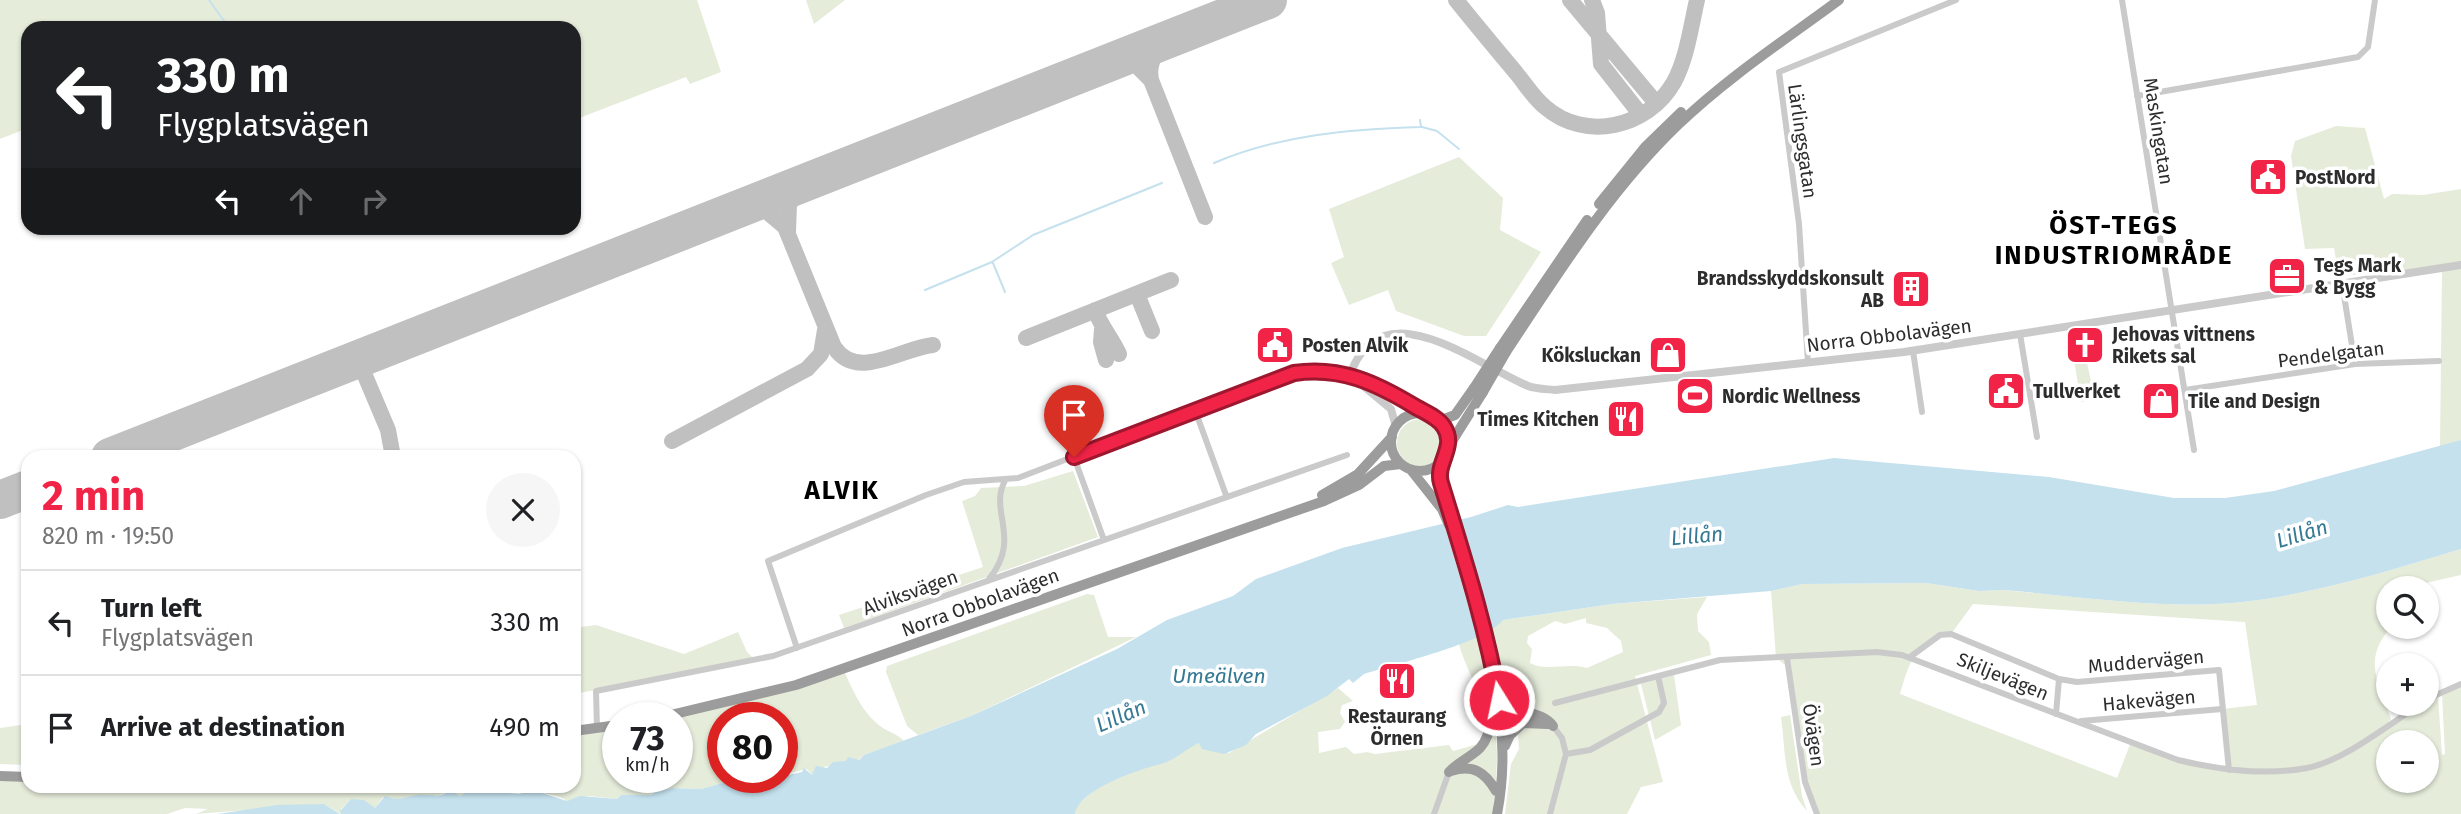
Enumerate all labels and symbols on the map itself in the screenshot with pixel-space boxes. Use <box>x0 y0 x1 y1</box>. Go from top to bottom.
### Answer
street label: Maskingatan <box>2139 76 2178 186</box>
street label: Lärlingsgatan <box>1783 82 1822 200</box>
public building icon: PostNord <box>2247 156 2289 198</box>
place label: PostNord <box>2295 166 2376 189</box>
district label: ÖST-TEGS INDUSTRIOMRÅDE <box>1995 209 2233 271</box>
place label: Tegs Mark & Bygg <box>2314 254 2402 299</box>
office icon: Tegs Mark & Bygg <box>2266 255 2308 297</box>
place label: Brandsskyddskonsult AB <box>1697 267 1885 312</box>
building icon: Brandsskyddskonsult AB <box>1890 268 1932 310</box>
street label: Norra Obbolavägen <box>1805 314 1973 357</box>
place label: Jehovas vittnens Rikets sal <box>2111 323 2255 368</box>
public building icon: Posten Alvik <box>1254 324 1296 366</box>
church icon: Jehovas vittnens Rikets sal <box>2064 324 2106 366</box>
place label: Posten Alvik <box>1302 334 1409 357</box>
shop icon: Köksluckan <box>1647 334 1689 376</box>
street label: Pendelgatan <box>2276 337 2386 372</box>
place label: Köksluckan <box>1541 344 1641 367</box>
public building icon: Tullverket <box>1985 370 2027 412</box>
sports icon: Nordic Wellness <box>1674 375 1716 417</box>
place label: Tullverket <box>2033 380 2121 403</box>
shop icon: Tile and Design <box>2140 380 2182 422</box>
pin <box>1044 385 1104 457</box>
place label: Nordic Wellness <box>1722 385 1860 408</box>
place label: Tile and Design <box>2188 390 2320 413</box>
restaurant icon: Times Kitchen <box>1605 398 1647 440</box>
place label: Times Kitchen <box>1477 408 1599 431</box>
district label: ALVIK <box>803 475 880 506</box>
water label: Lillån <box>2273 514 2331 554</box>
water label: Lillån <box>1670 521 1724 551</box>
street label: Norra Obbolavägen <box>898 563 1062 642</box>
street label: Alviksvägen <box>860 565 961 620</box>
street label: Muddervägen <box>2087 645 2205 678</box>
street label: Skiljevägen <box>1954 648 2052 705</box>
restaurant icon: Restaurang Örnen <box>1376 660 1418 702</box>
water label: Umeälven <box>1172 663 1266 689</box>
position arrow <box>1462 663 1536 737</box>
street label: Hakevägen <box>2102 685 2197 716</box>
water label: Lillån <box>1092 694 1150 738</box>
speed limit sign: 80 <box>707 702 798 793</box>
street label: Övägen <box>1798 702 1829 768</box>
place label: Restaurang Örnen <box>1348 705 1447 750</box>

